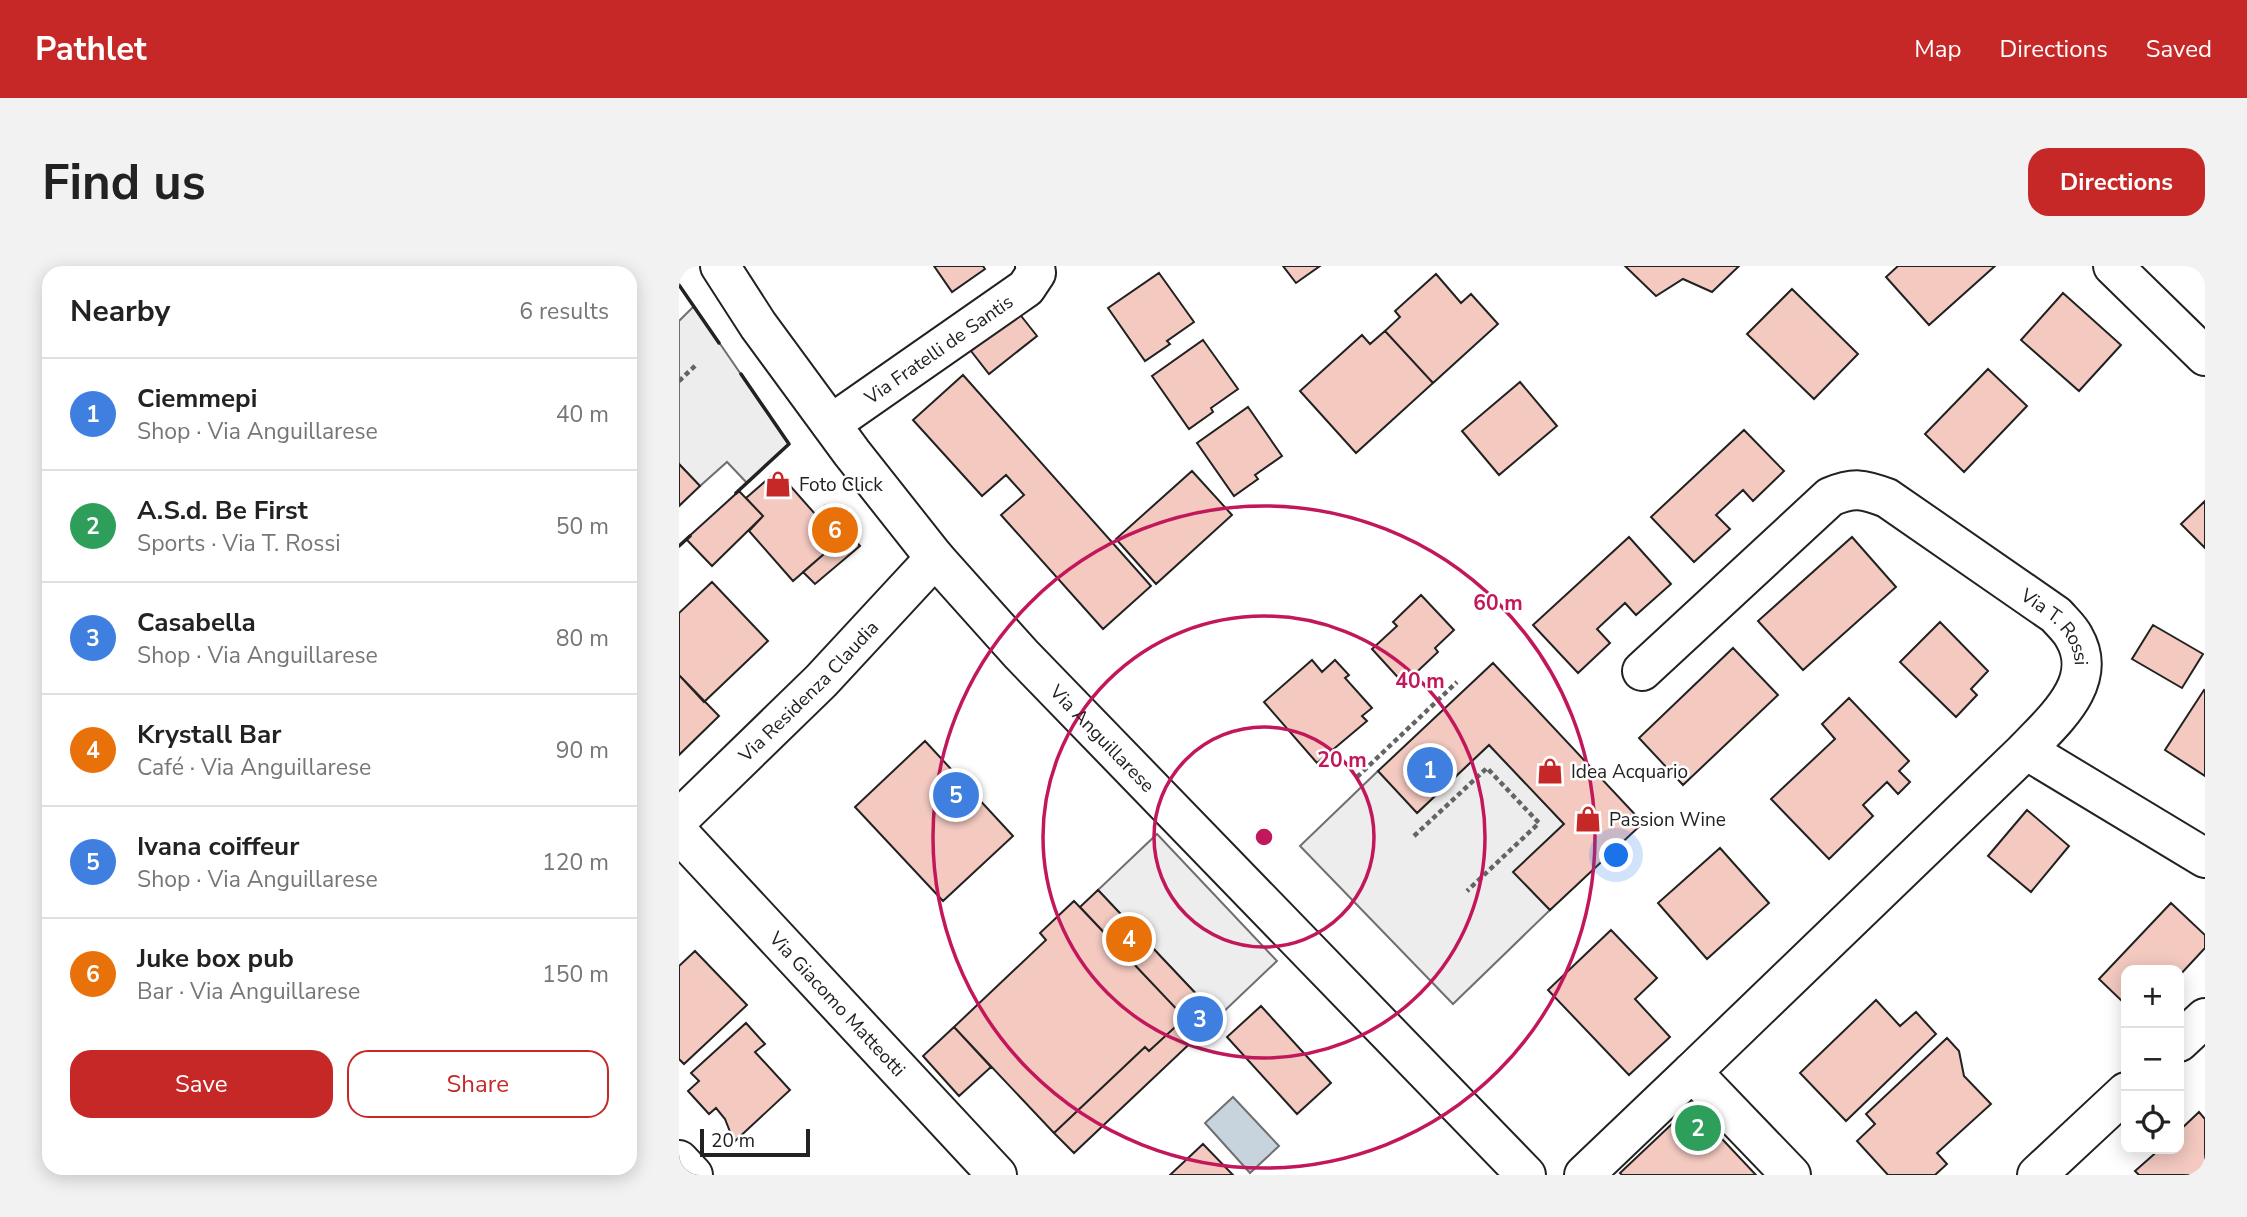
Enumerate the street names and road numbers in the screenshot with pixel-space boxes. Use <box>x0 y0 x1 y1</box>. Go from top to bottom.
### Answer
street label: Via Fratelli de Santis <box>859 289 1018 411</box>
street label: Via T. Rossi <box>2015 582 2094 666</box>
street label: Via Residenza Claudia <box>733 615 885 769</box>
street label: Via Anguillarese <box>1043 679 1160 798</box>
street label: Via Giacomo Matteotti <box>762 925 911 1082</box>

